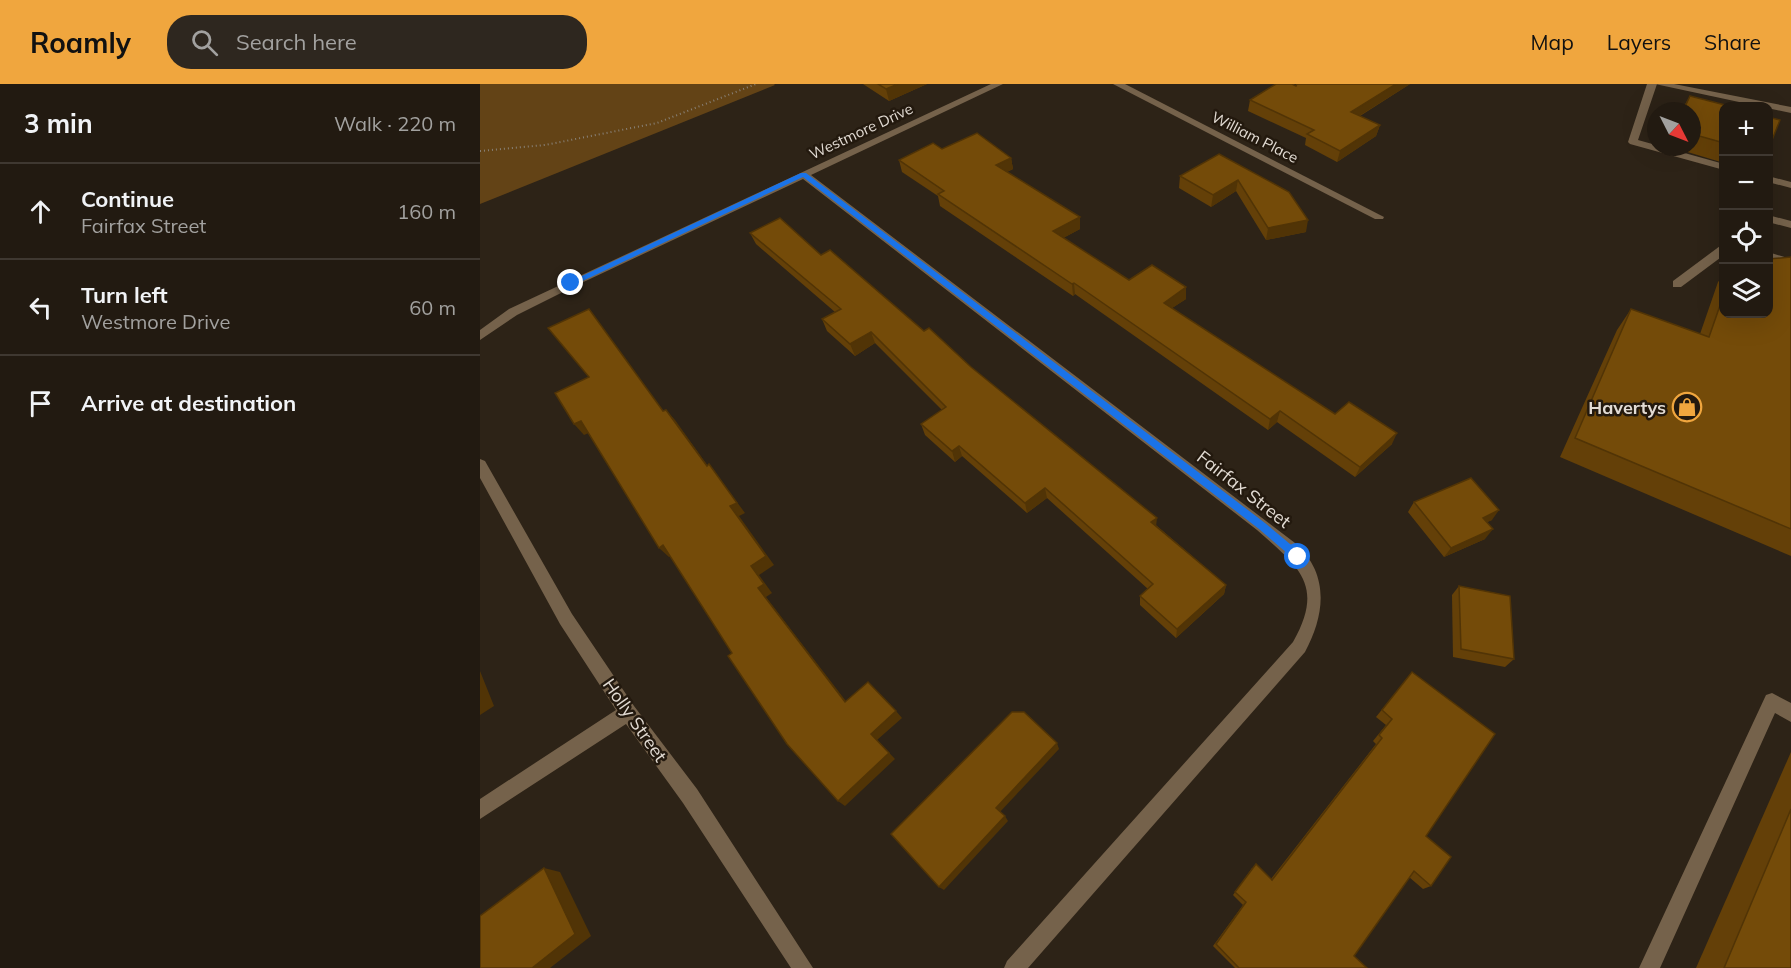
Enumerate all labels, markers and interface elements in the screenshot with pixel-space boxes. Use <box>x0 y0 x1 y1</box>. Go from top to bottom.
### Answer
search box <box>167 15 587 69</box>
text: Roamly <box>30 25 131 60</box>
icon: search <box>188 26 221 59</box>
text: Search here <box>236 28 357 56</box>
text: Map <box>1531 29 1574 55</box>
text: Layers <box>1607 29 1671 55</box>
text: Share <box>1704 29 1761 55</box>
street label: Westmore Drive <box>806 99 916 163</box>
north arrow <box>1647 102 1701 156</box>
map controls <box>1719 102 1773 318</box>
button: + <box>1719 102 1773 156</box>
text: 3 min <box>24 107 93 140</box>
street label: William Place <box>1208 107 1302 167</box>
text: Walk · 220 m <box>334 111 456 136</box>
button: − <box>1719 156 1773 210</box>
text: Continue <box>81 185 174 213</box>
icon: ahead <box>24 195 57 228</box>
text: 160 m <box>397 199 456 224</box>
button: locate <box>1719 210 1773 264</box>
text: Fairfax Street <box>81 213 206 238</box>
button: layers <box>1719 264 1773 318</box>
route end <box>557 269 583 295</box>
text: Turn left <box>81 281 168 309</box>
icon: left <box>24 291 57 324</box>
text: 60 m <box>409 295 456 320</box>
text: Westmore Drive <box>81 309 230 334</box>
icon: arrive <box>24 387 57 420</box>
text: Arrive at destination <box>81 389 296 417</box>
shop icon: Havertys <box>1671 391 1703 423</box>
place label: Havertys <box>1588 396 1666 419</box>
street label: Fairfax Street <box>1192 445 1296 533</box>
route start <box>1284 543 1310 569</box>
street label: Holly Street <box>598 674 672 766</box>

